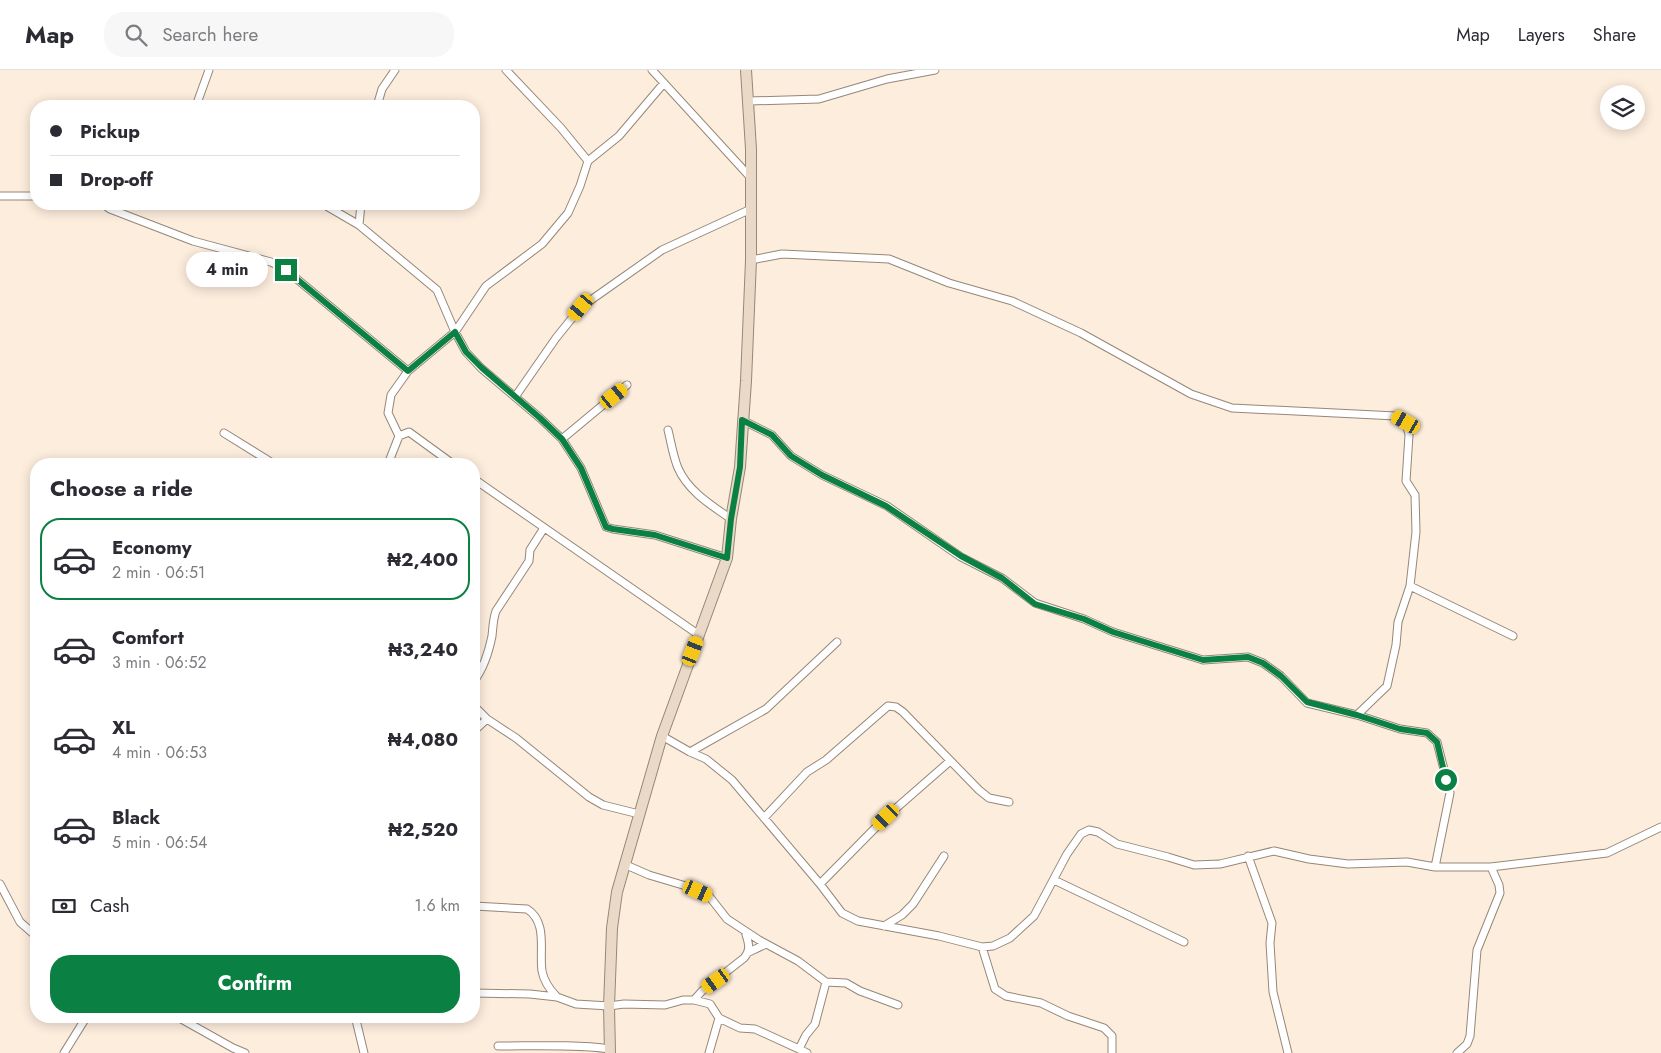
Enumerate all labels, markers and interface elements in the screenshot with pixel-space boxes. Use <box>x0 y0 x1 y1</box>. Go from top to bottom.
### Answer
search box <box>104 12 454 57</box>
text: Map <box>25 17 74 52</box>
icon: search <box>122 21 150 49</box>
text: Search here <box>162 21 258 48</box>
text: Map <box>1456 22 1490 48</box>
text: Layers <box>1518 22 1565 48</box>
text: Share <box>1593 22 1636 48</box>
map controls <box>1600 85 1645 130</box>
button: layers <box>1600 85 1645 130</box>
text: Pickup <box>80 118 140 145</box>
text: Drop-off <box>80 166 153 193</box>
callout: 4 min <box>186 252 268 288</box>
text: 4 min <box>206 258 248 281</box>
route end <box>275 259 297 281</box>
car <box>565 291 596 323</box>
car <box>597 381 630 411</box>
car <box>1389 408 1422 436</box>
text: Choose a ride <box>50 472 193 504</box>
text: Economy <box>112 534 192 561</box>
icon: car <box>52 537 97 582</box>
text: ₦2,400 <box>387 546 458 573</box>
text: 2 min · 06:51 <box>112 561 205 584</box>
text: Comfort <box>112 624 184 651</box>
icon: car <box>52 627 97 672</box>
car <box>680 634 705 668</box>
text: ₦3,240 <box>388 636 458 663</box>
text: 3 min · 06:52 <box>112 651 207 674</box>
text: XL <box>112 714 135 741</box>
icon: car <box>52 717 97 762</box>
text: ₦4,080 <box>388 726 458 753</box>
text: 4 min · 06:53 <box>112 741 207 764</box>
route start <box>1435 769 1457 791</box>
car <box>869 801 902 833</box>
text: Black <box>112 804 160 831</box>
icon: car <box>52 807 97 852</box>
text: ₦2,520 <box>388 816 458 843</box>
text: 5 min · 06:54 <box>112 831 207 854</box>
car <box>681 878 714 904</box>
icon: cash <box>50 892 78 920</box>
text: Cash <box>90 892 130 919</box>
text: 1.6 km <box>414 894 460 917</box>
button: Confirm <box>50 955 460 1013</box>
car <box>699 966 732 996</box>

